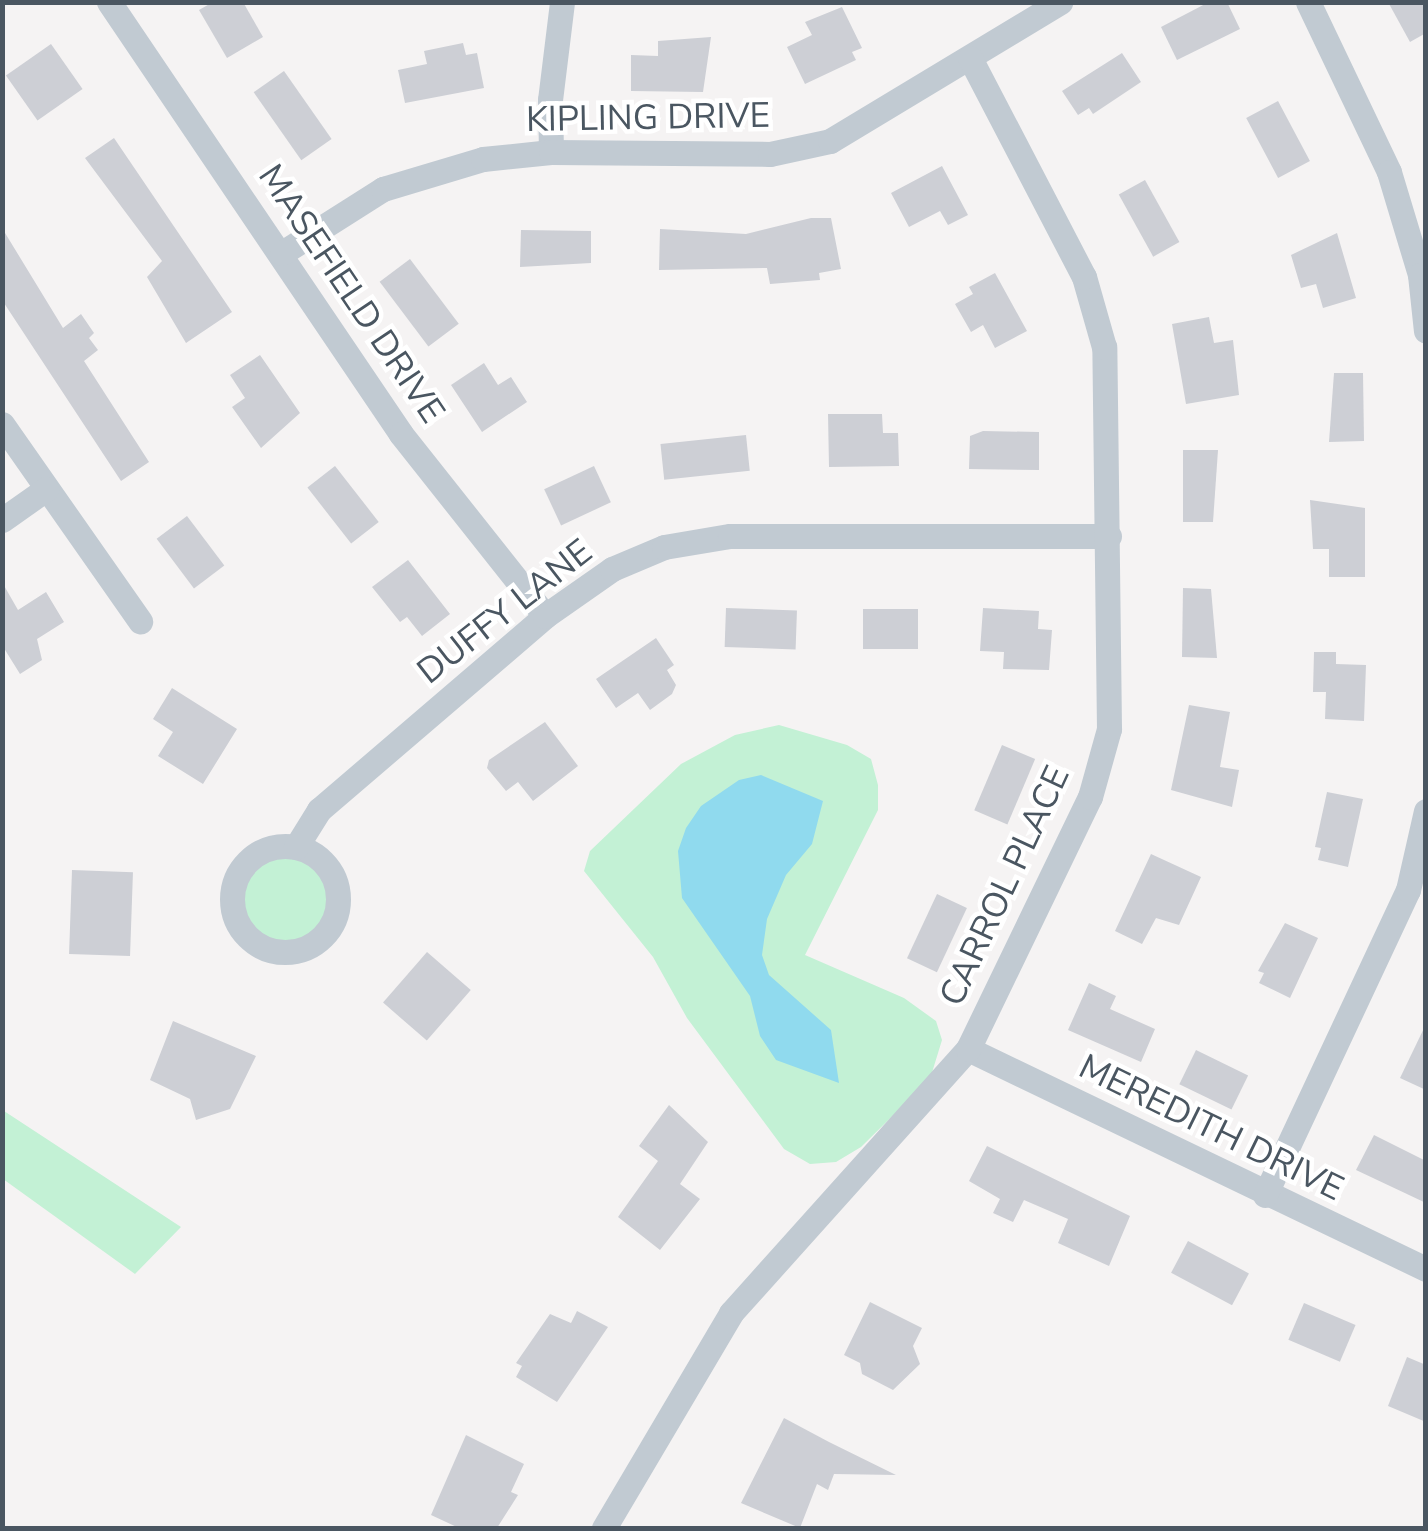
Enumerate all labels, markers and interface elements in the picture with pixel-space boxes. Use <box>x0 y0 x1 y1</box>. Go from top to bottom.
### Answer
street label: KIPLING DRIVE <box>526 95 770 141</box>
street label: MASEFIELD DRIVE <box>249 157 453 431</box>
street label: DUFFY LANE <box>409 531 601 693</box>
street label: CARROL PLACE <box>931 760 1079 1012</box>
street label: MEREDITH DRIVE <box>1072 1046 1350 1210</box>

